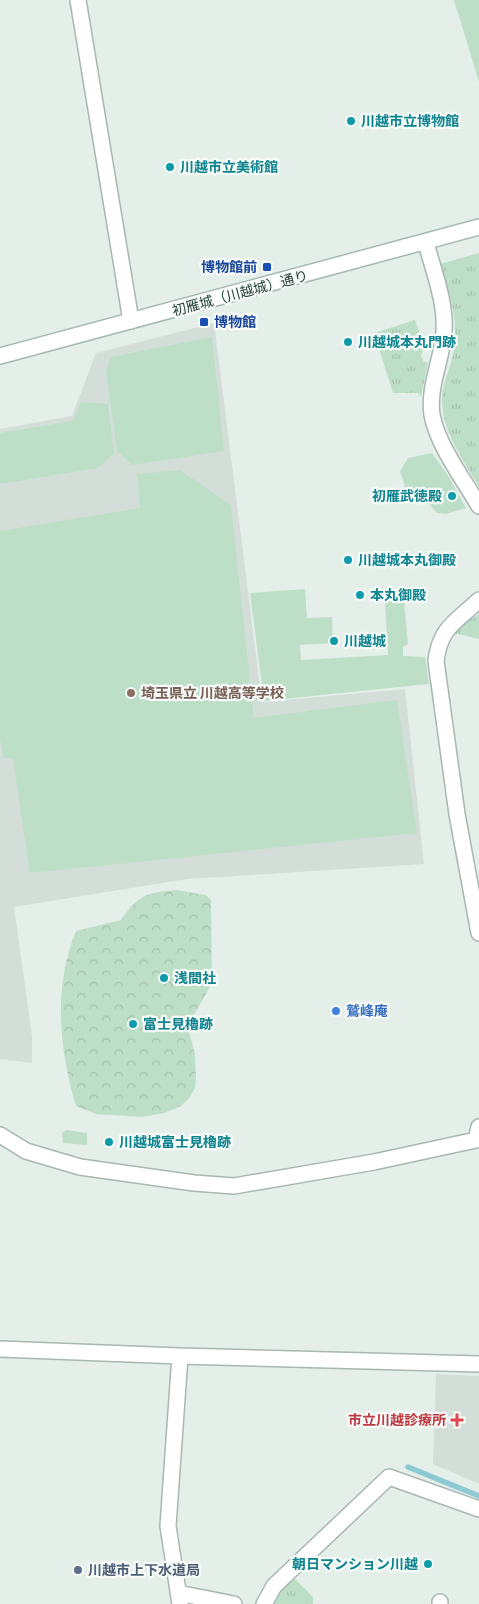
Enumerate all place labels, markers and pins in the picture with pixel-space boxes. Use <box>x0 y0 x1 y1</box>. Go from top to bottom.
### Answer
place label: 川越市立博物館 <box>361 112 459 129</box>
marker: 川越市立博物館 <box>345 115 357 127</box>
place label: 川越市立美術館 <box>180 158 278 175</box>
marker: 川越市立美術館 <box>164 161 176 173</box>
place label: 博物館前 <box>201 258 257 275</box>
marker: 博物館前 <box>261 261 273 273</box>
place label: 博物館 <box>214 313 256 330</box>
marker: 博物館 <box>198 316 210 328</box>
place label: 川越城本丸門跡 <box>358 333 456 350</box>
marker: 川越城本丸門跡 <box>342 336 354 348</box>
place label: 初雁武徳殿 <box>372 487 442 504</box>
marker: 初雁武徳殿 <box>446 490 458 502</box>
place label: 川越城本丸御殿 <box>358 551 456 568</box>
marker: 川越城本丸御殿 <box>342 554 354 566</box>
place label: 本丸御殿 <box>370 586 426 603</box>
marker: 本丸御殿 <box>354 589 366 601</box>
place label: 川越城 <box>344 632 386 649</box>
marker: 川越城 <box>328 635 340 647</box>
place label: 埼玉県立 川越高等学校 <box>141 684 284 701</box>
marker: 埼玉県立 川越高等学校 <box>125 687 137 699</box>
place label: 浅間社 <box>174 969 216 986</box>
marker: 浅間社 <box>158 972 170 984</box>
place label: 鷲峰庵 <box>346 1002 388 1019</box>
marker: 鷲峰庵 <box>330 1005 342 1017</box>
place label: 富士見櫓跡 <box>143 1015 213 1032</box>
marker: 富士見櫓跡 <box>127 1018 139 1030</box>
place label: 川越城富士見櫓跡 <box>119 1133 231 1150</box>
marker: 川越城富士見櫓跡 <box>103 1136 115 1148</box>
place label: 市立川越診療所 <box>348 1411 446 1428</box>
marker: 市立川越診療所 <box>450 1413 464 1427</box>
place label: 朝日マンション川越 <box>292 1555 418 1572</box>
marker: 朝日マンション川越 <box>422 1558 434 1570</box>
place label: 川越市上下水道局 <box>88 1561 200 1578</box>
marker: 川越市上下水道局 <box>72 1564 84 1576</box>

